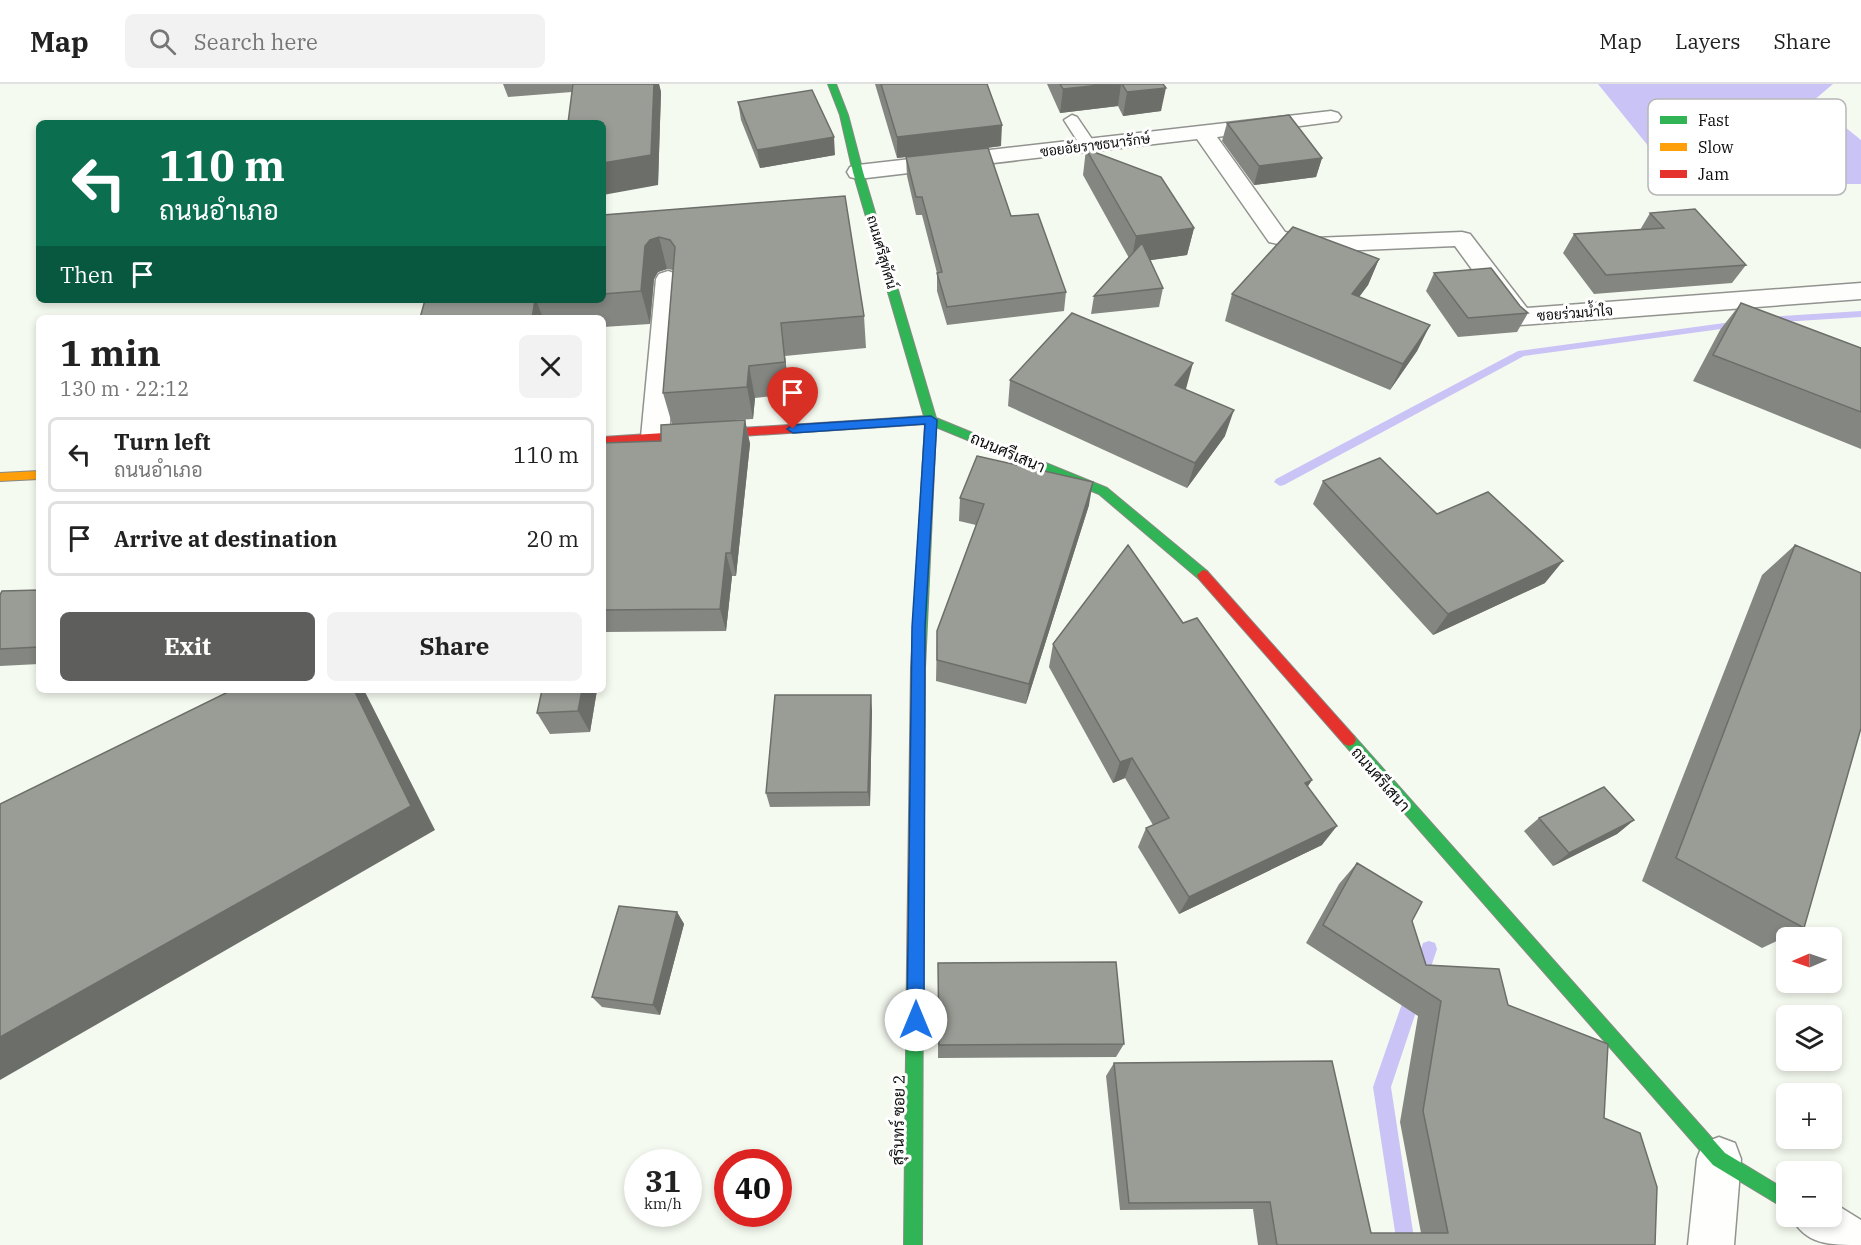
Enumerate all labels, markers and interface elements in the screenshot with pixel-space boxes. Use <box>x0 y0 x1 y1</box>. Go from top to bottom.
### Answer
search box <box>125 14 545 68</box>
text: Map <box>30 23 89 60</box>
icon: search <box>146 25 179 58</box>
text: Search here <box>194 27 318 56</box>
text: Map <box>1599 27 1642 55</box>
text: Layers <box>1675 27 1741 55</box>
text: Share <box>1774 27 1831 55</box>
legend <box>1648 99 1846 195</box>
text: Fast <box>1698 110 1730 130</box>
street label: ซอยอัยราชธนารักษ์ <box>1039 129 1152 161</box>
text: Slow <box>1698 137 1734 157</box>
text: 110 m <box>159 138 285 193</box>
icon: left <box>60 144 138 222</box>
text: Jam <box>1698 164 1729 184</box>
text: ถนนอำเภอ <box>159 192 279 227</box>
street label: ถนนศรีสุทัศน์ <box>862 213 901 291</box>
icon: arrive <box>126 258 159 291</box>
text: Then <box>60 260 114 289</box>
street label: ซอยร่วมน้ำใจ <box>1536 298 1614 325</box>
text: 1 min <box>60 329 161 376</box>
button: close <box>519 335 582 398</box>
pin <box>767 367 818 429</box>
text: 130 m · 22:12 <box>60 375 189 402</box>
icon: arrive <box>776 376 809 409</box>
street label: ถนนศรีเสนา <box>968 426 1049 477</box>
text: Turn left <box>114 427 210 456</box>
icon: left <box>63 438 96 471</box>
text: 110 m <box>513 440 579 469</box>
text: ถนนอำเภอ <box>114 456 203 483</box>
icon: arrive <box>63 522 96 555</box>
text: Arrive at destination <box>114 524 337 553</box>
text: 20 m <box>527 524 579 553</box>
button: Exit <box>60 612 315 681</box>
button: Share <box>327 612 582 681</box>
street label: ถนนศรีเสนา <box>1347 742 1415 815</box>
north arrow <box>1776 927 1842 993</box>
map controls <box>1776 927 1842 1227</box>
position arrow <box>884 988 948 1052</box>
button: layers <box>1776 1005 1842 1071</box>
street label: สุรินทร์ ซอย 2 <box>885 1074 911 1166</box>
button: + <box>1776 1083 1842 1149</box>
speed limit sign: 40 <box>714 1149 792 1227</box>
text: 31 <box>645 1161 681 1200</box>
button: − <box>1776 1161 1842 1227</box>
text: km/h <box>644 1194 682 1213</box>

